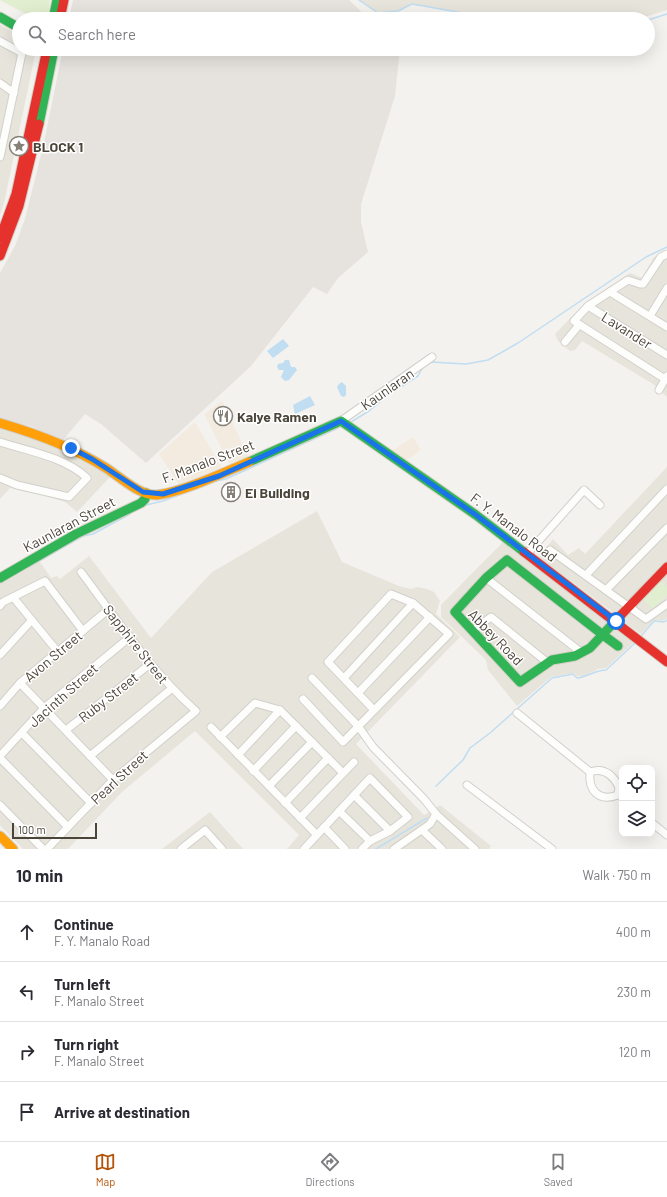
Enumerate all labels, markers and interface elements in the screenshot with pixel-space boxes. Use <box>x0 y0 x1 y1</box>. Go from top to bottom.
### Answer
search box <box>12 12 655 56</box>
icon: search <box>26 23 48 45</box>
text: Search here <box>58 25 136 43</box>
place icon: BLOCK 1 <box>8 135 30 157</box>
place label: BLOCK 1 <box>33 138 83 155</box>
street label: Lavander <box>599 308 655 352</box>
street label: Kaunlaran <box>357 365 417 413</box>
restaurant icon: Kalye Ramen <box>212 405 234 427</box>
place label: Kalye Ramen <box>237 408 317 425</box>
street label: F. Manalo Street <box>159 436 257 486</box>
route end <box>62 439 80 457</box>
building icon: Ei Building <box>220 481 242 503</box>
place label: Ei Building <box>245 484 310 501</box>
street label: F. Y. Manalo Road <box>468 489 560 565</box>
street label: Kaunlaran Street <box>20 493 118 555</box>
street label: Sapphire Street <box>100 601 172 687</box>
street label: Abbey Road <box>465 605 527 669</box>
route start <box>607 612 625 630</box>
street label: Avon Street <box>20 627 86 685</box>
street label: Jacinth Street <box>25 659 101 731</box>
street label: Ruby Street <box>75 668 141 726</box>
street label: Pearl Street <box>87 746 151 808</box>
map controls <box>619 765 655 837</box>
button: locate <box>619 765 655 801</box>
button: layers <box>619 801 655 837</box>
scale bar <box>12 821 97 840</box>
text: 100 m <box>18 823 46 836</box>
text: 10 min <box>16 865 63 885</box>
text: Walk · 750 m <box>583 867 651 883</box>
text: Continue <box>54 915 114 933</box>
icon: ahead <box>16 921 38 943</box>
text: 400 m <box>616 924 651 940</box>
text: F. Y. Manalo Road <box>54 933 150 949</box>
text: Turn left <box>54 975 110 993</box>
icon: left <box>16 981 38 1003</box>
text: 230 m <box>617 984 651 1000</box>
text: F. Manalo Street <box>54 993 144 1009</box>
text: Turn right <box>54 1035 119 1053</box>
icon: right <box>16 1041 38 1063</box>
text: 120 m <box>619 1044 651 1060</box>
text: F. Manalo Street <box>54 1053 144 1069</box>
icon: arrive <box>16 1101 38 1123</box>
text: Arrive at destination <box>54 1103 190 1121</box>
tab: Map <box>94 1151 116 1188</box>
tab: Directions <box>305 1151 355 1188</box>
tab: Saved <box>544 1151 573 1188</box>

